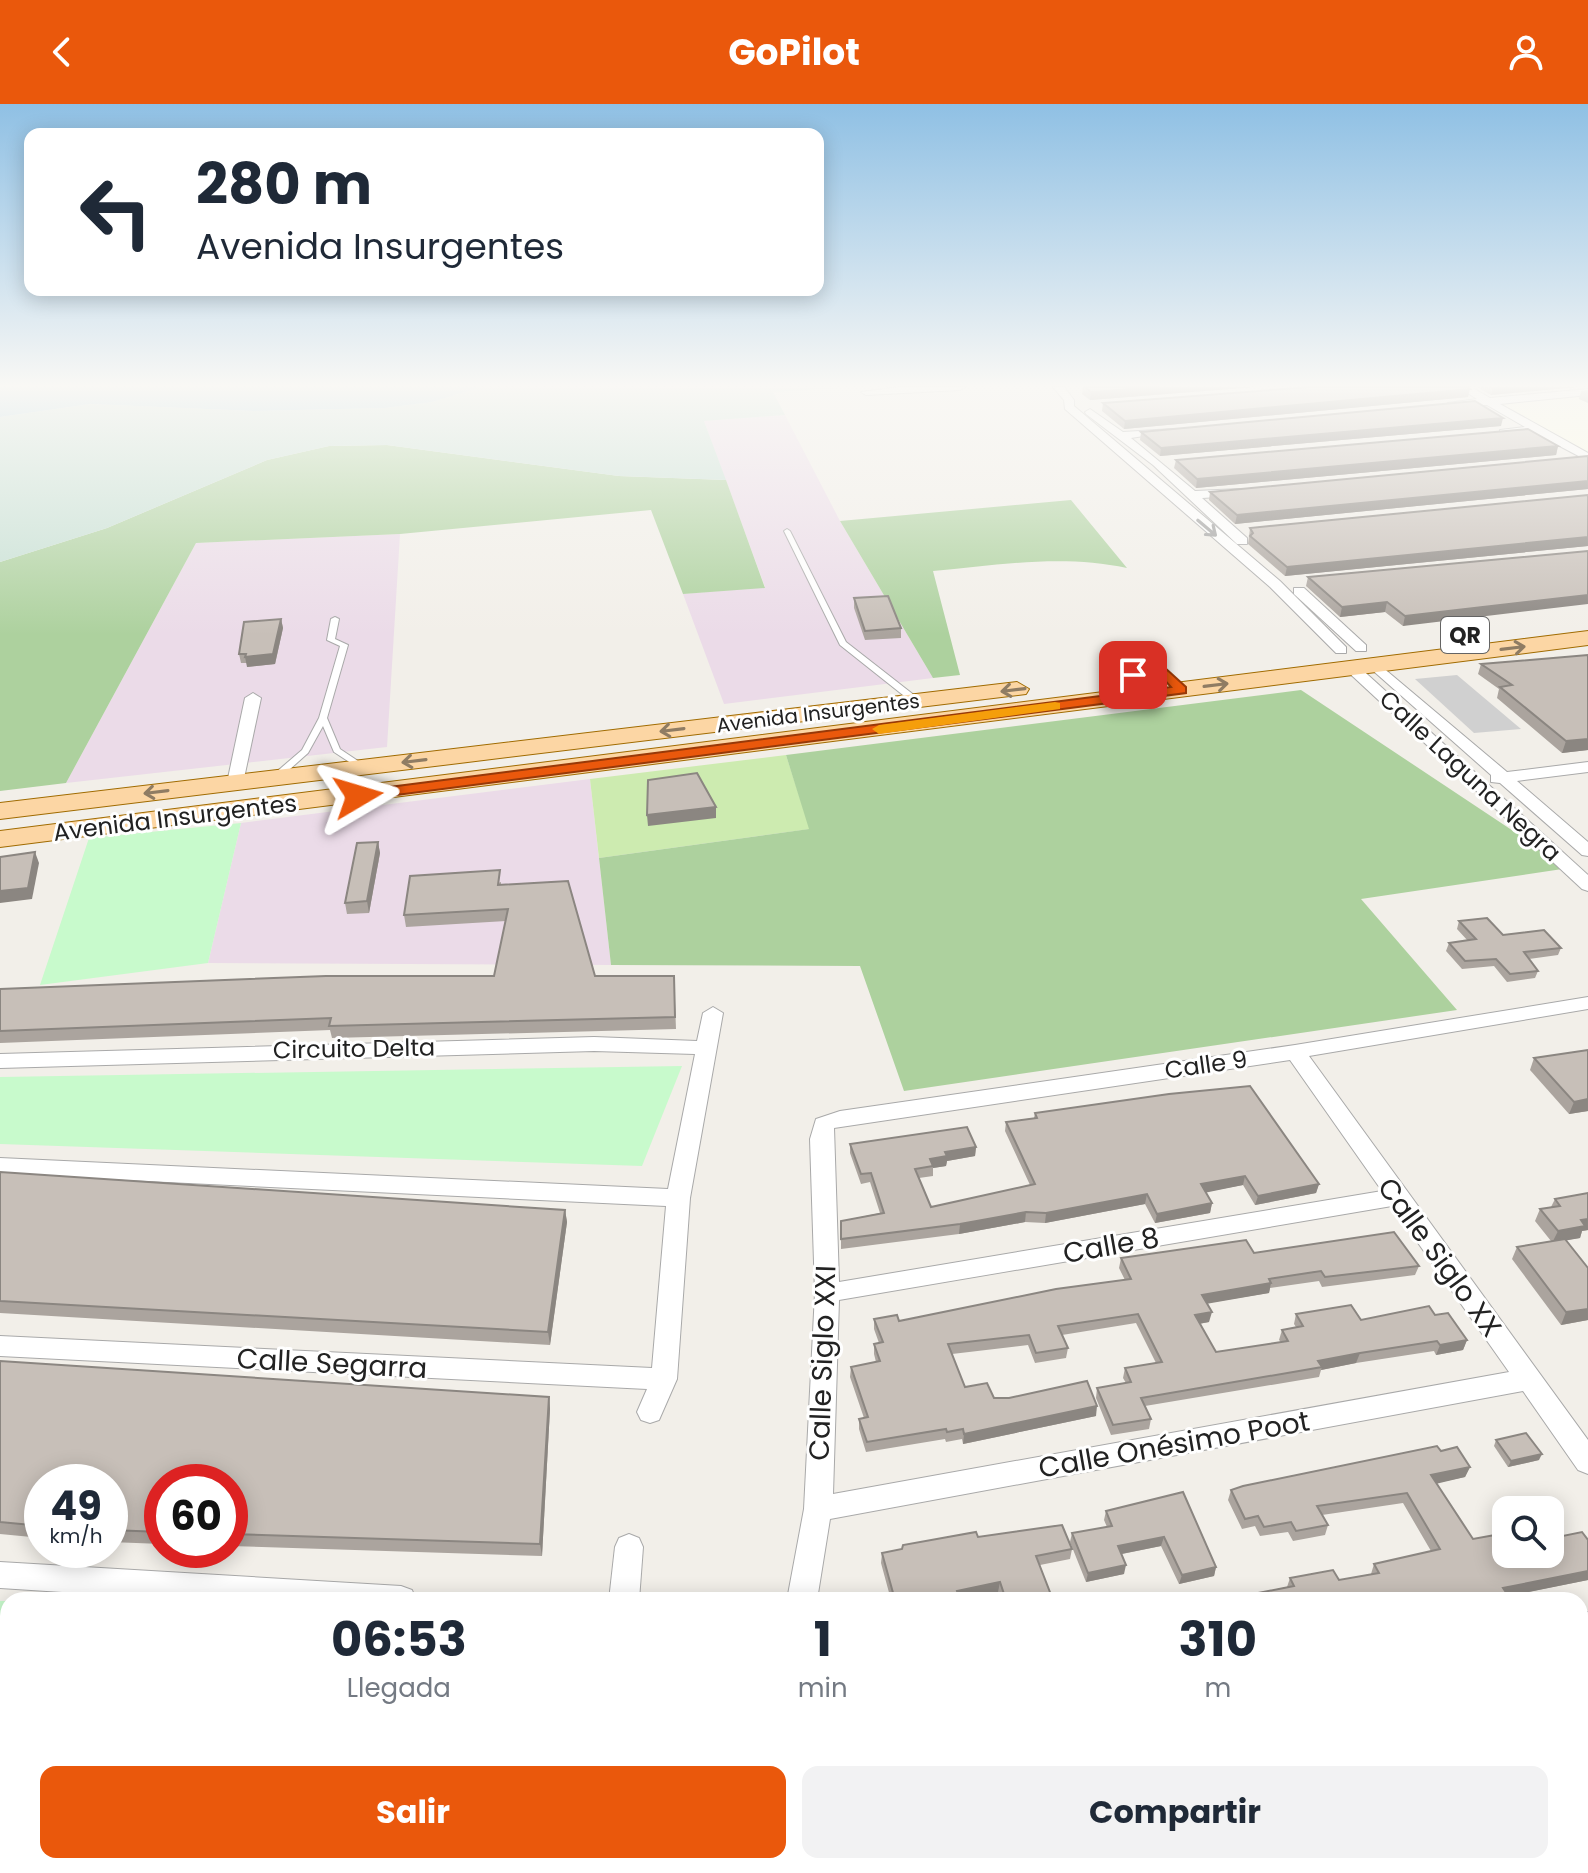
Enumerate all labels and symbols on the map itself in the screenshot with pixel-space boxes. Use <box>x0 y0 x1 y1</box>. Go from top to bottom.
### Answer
one-way arrow <box>1196 519 1217 537</box>
road number: QR <box>1441 617 1489 653</box>
one-way arrow <box>1499 640 1526 655</box>
pin <box>1099 641 1167 709</box>
one-way arrow <box>1203 677 1228 692</box>
one-way arrow <box>1001 682 1027 697</box>
street label: Calle Laguna Negra <box>1372 683 1568 869</box>
street label: Avenida Insurgentes <box>715 687 921 739</box>
one-way arrow <box>659 723 686 738</box>
position arrow <box>316 754 400 838</box>
one-way arrow <box>401 754 428 769</box>
one-way arrow <box>143 785 169 800</box>
street label: Avenida Insurgentes <box>51 786 299 849</box>
street label: Circuito Delta <box>272 1031 435 1066</box>
street label: Calle 9 <box>1163 1042 1249 1087</box>
street label: Calle Siglo XX <box>1368 1170 1511 1345</box>
street label: Calle 8 <box>1060 1218 1162 1273</box>
street label: Calle Siglo XXI <box>800 1265 845 1461</box>
street label: Calle Segarra <box>236 1339 428 1388</box>
street label: Calle Onésimo Poot <box>1036 1401 1313 1488</box>
speed limit sign: 60 <box>144 1464 248 1568</box>

